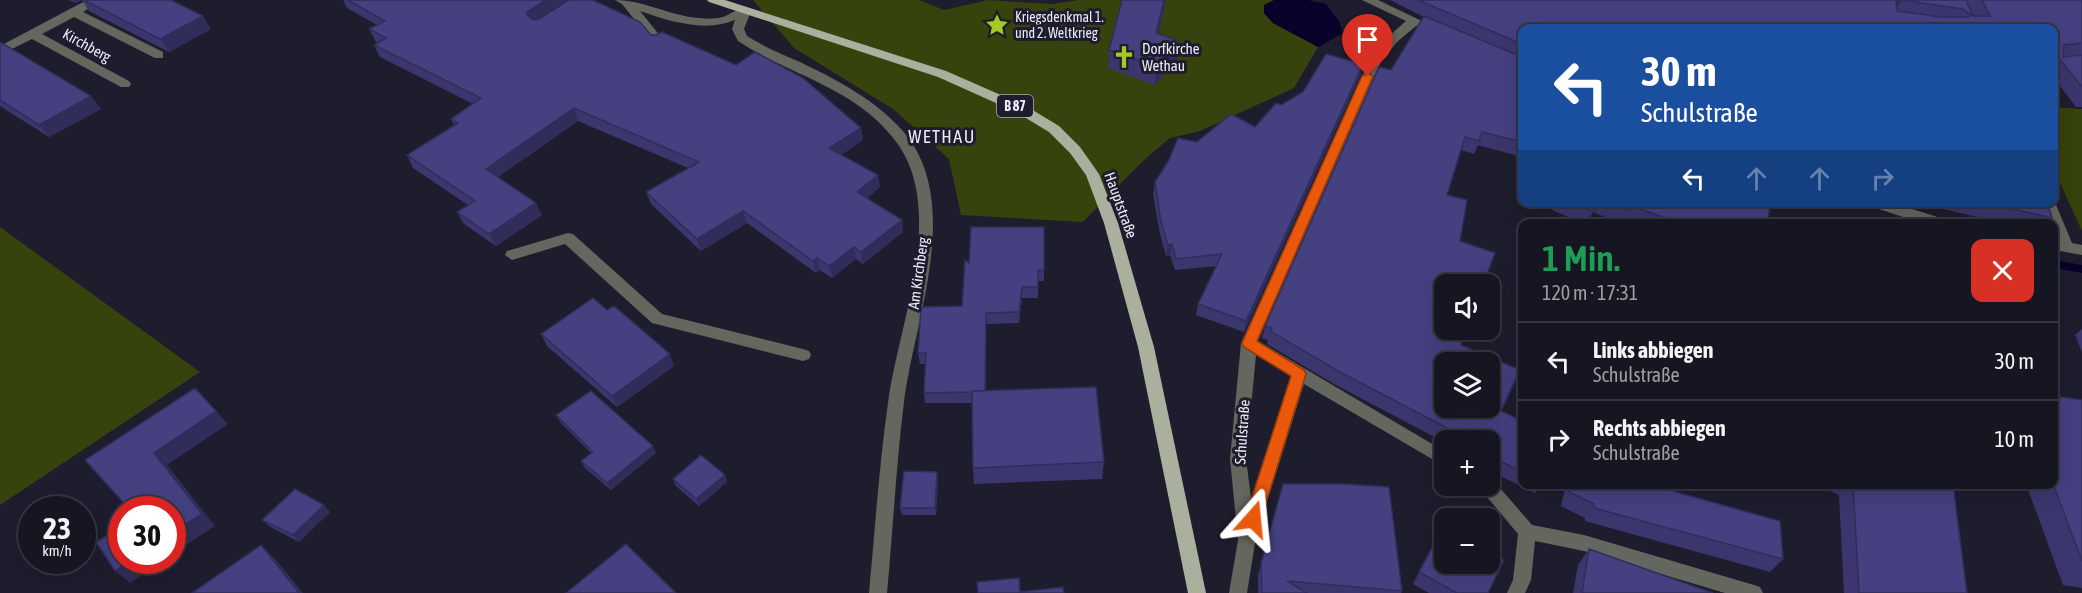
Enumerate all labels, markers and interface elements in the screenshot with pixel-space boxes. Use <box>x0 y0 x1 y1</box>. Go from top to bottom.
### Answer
place label: Kriegsdenkmal 1. und 2. Weltkrieg <box>1015 9 1104 41</box>
place icon: Kriegsdenkmal 1. und 2. Weltkrieg <box>984 12 1010 38</box>
pin <box>1342 14 1393 76</box>
icon: arrive <box>1351 23 1384 56</box>
street label: Kirchberg <box>60 25 115 65</box>
place label: Dorfkirche Wethau <box>1142 40 1200 74</box>
church icon: Dorfkirche Wethau <box>1111 44 1137 70</box>
text: 30 m <box>1641 47 1716 95</box>
icon: left <box>1542 48 1620 126</box>
road number: B 87 <box>997 95 1033 117</box>
text: Schulstraße <box>1641 97 1758 128</box>
district label: WETHAU <box>908 126 976 147</box>
icon: left <box>1677 162 1710 195</box>
icon: ahead <box>1740 162 1773 195</box>
icon: ahead <box>1803 162 1836 195</box>
icon: right <box>1866 162 1899 195</box>
street label: Hauptstraße <box>1101 170 1141 240</box>
street label: Am Kirchberg <box>905 235 932 310</box>
text: 1 Min. <box>1542 237 1620 279</box>
button: close <box>1971 239 2034 302</box>
map controls <box>1434 274 1500 574</box>
button: sound <box>1434 274 1500 340</box>
text: 120 m · 17:31 <box>1542 281 1638 304</box>
text: Links abbiegen <box>1593 337 1714 363</box>
icon: left <box>1542 345 1575 378</box>
text: 30 m <box>1994 348 2034 374</box>
button: layers <box>1434 352 1500 418</box>
text: Schulstraße <box>1593 363 1680 386</box>
street label: Schulstraße <box>1231 399 1253 465</box>
text: Rechts abbiegen <box>1593 415 1726 441</box>
icon: right <box>1542 423 1575 456</box>
text: 10 m <box>1994 426 2034 452</box>
button: + <box>1434 430 1500 496</box>
text: Schulstraße <box>1593 441 1680 464</box>
position arrow <box>1221 487 1285 551</box>
speed limit sign: 30 <box>108 496 186 574</box>
button: − <box>1434 508 1500 574</box>
text: 23 <box>43 511 71 545</box>
text: km/h <box>42 542 72 559</box>

